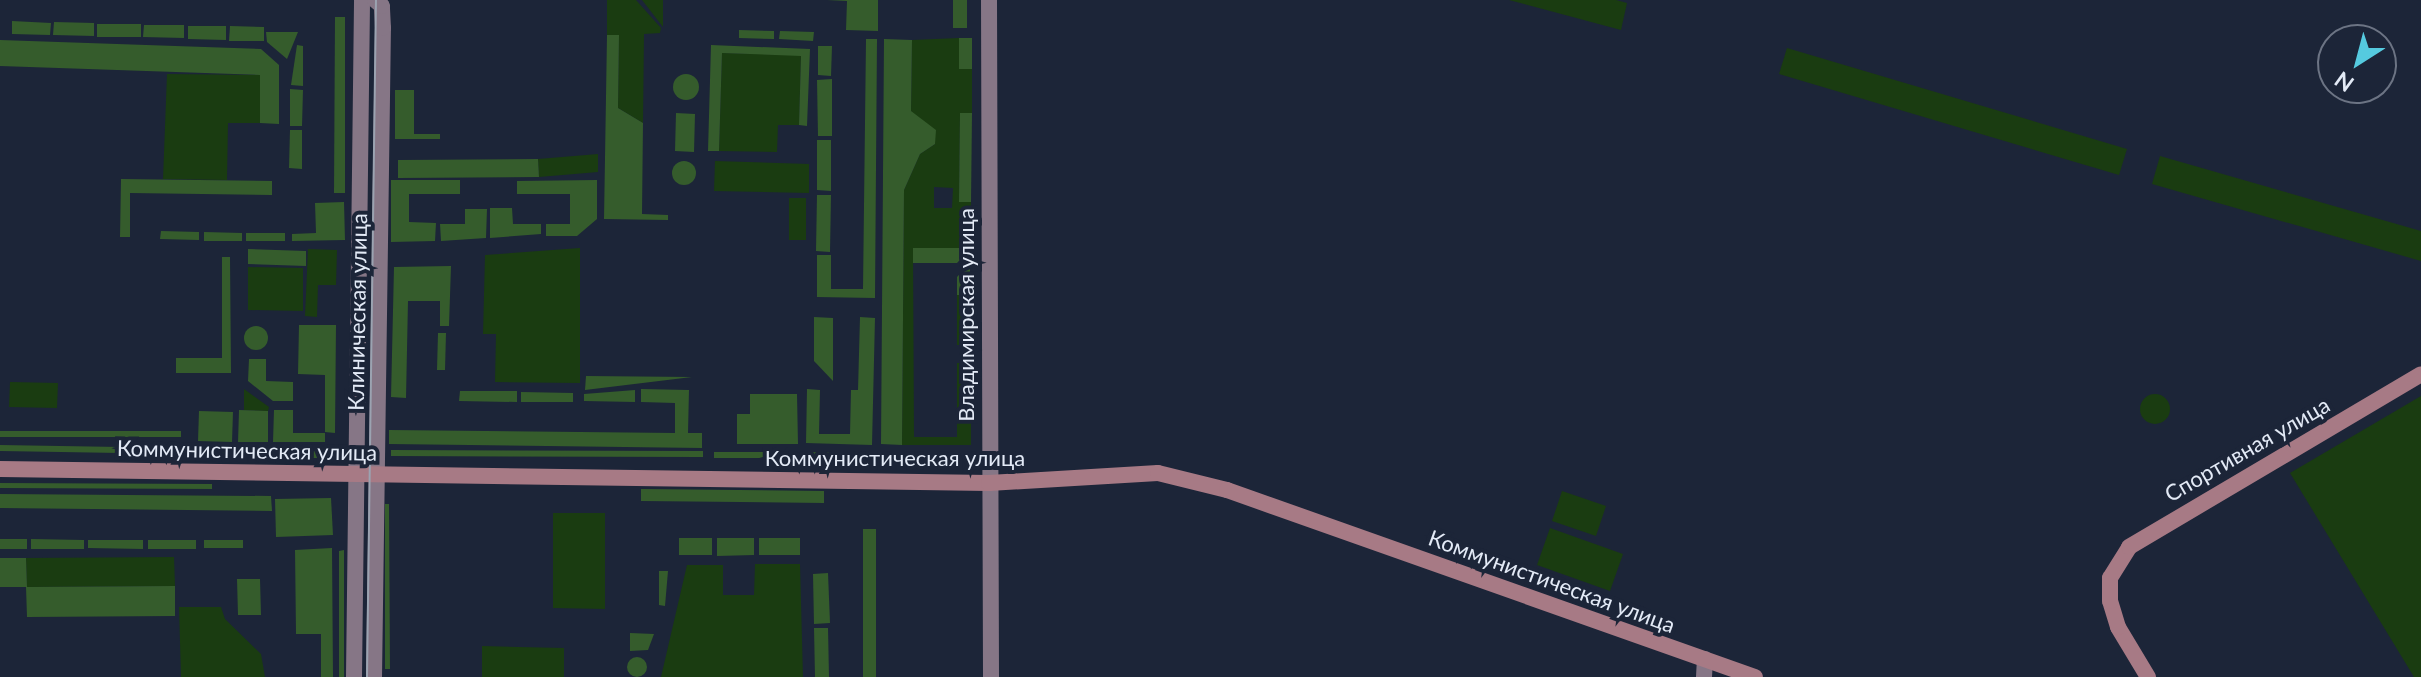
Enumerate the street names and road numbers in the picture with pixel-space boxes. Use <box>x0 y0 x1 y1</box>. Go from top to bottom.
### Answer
street label: Владимирская улица <box>953 208 979 422</box>
street label: Клиническая улица <box>342 213 372 411</box>
street label: Спортивная улица <box>2160 391 2334 507</box>
street label: Коммунистическая улица <box>117 435 377 465</box>
street label: Коммунистическая улица <box>765 445 1025 471</box>
street label: Коммунистическая улица <box>1425 524 1679 638</box>

